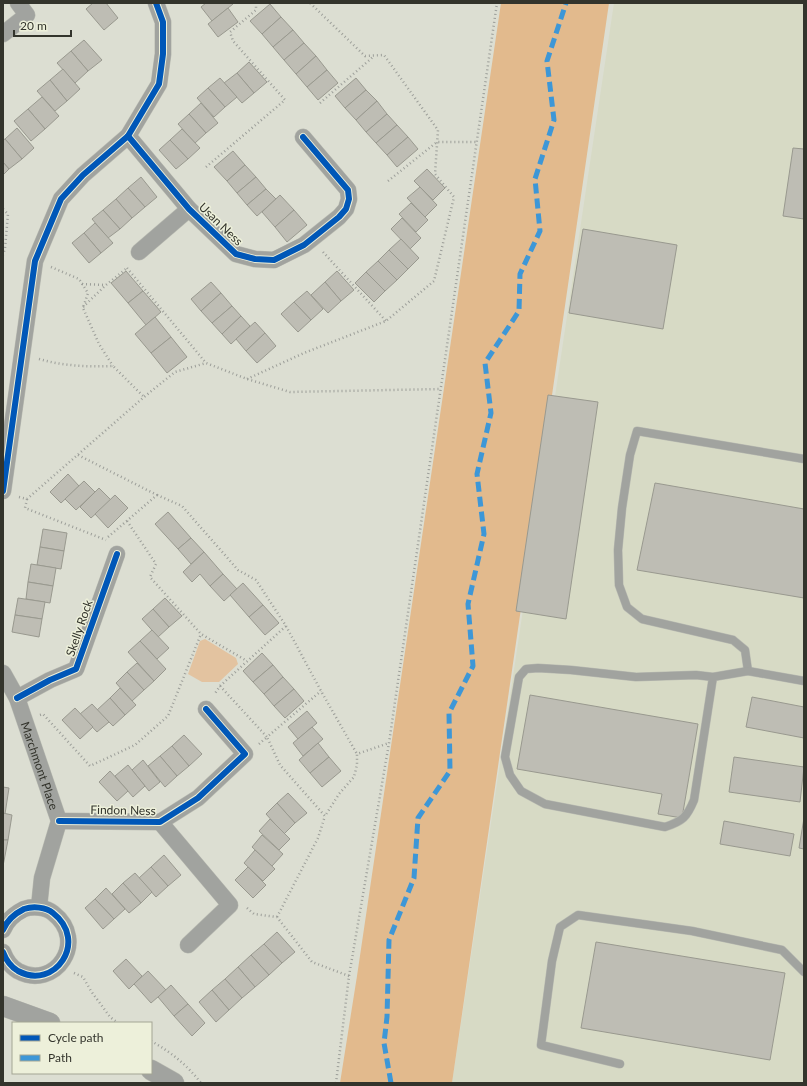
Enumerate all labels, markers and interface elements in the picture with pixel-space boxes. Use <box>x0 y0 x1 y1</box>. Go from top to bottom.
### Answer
scale bar <box>14 12 71 38</box>
text: 20 m <box>20 18 47 33</box>
street label: Usan Ness <box>196 199 246 249</box>
street label: Skelly Rock <box>62 597 96 658</box>
street label: Marchmont Place <box>18 719 62 812</box>
street label: Findon Ness <box>90 802 156 818</box>
legend <box>12 1022 152 1074</box>
text: Cycle path <box>48 1030 103 1045</box>
text: Path <box>48 1050 72 1065</box>

